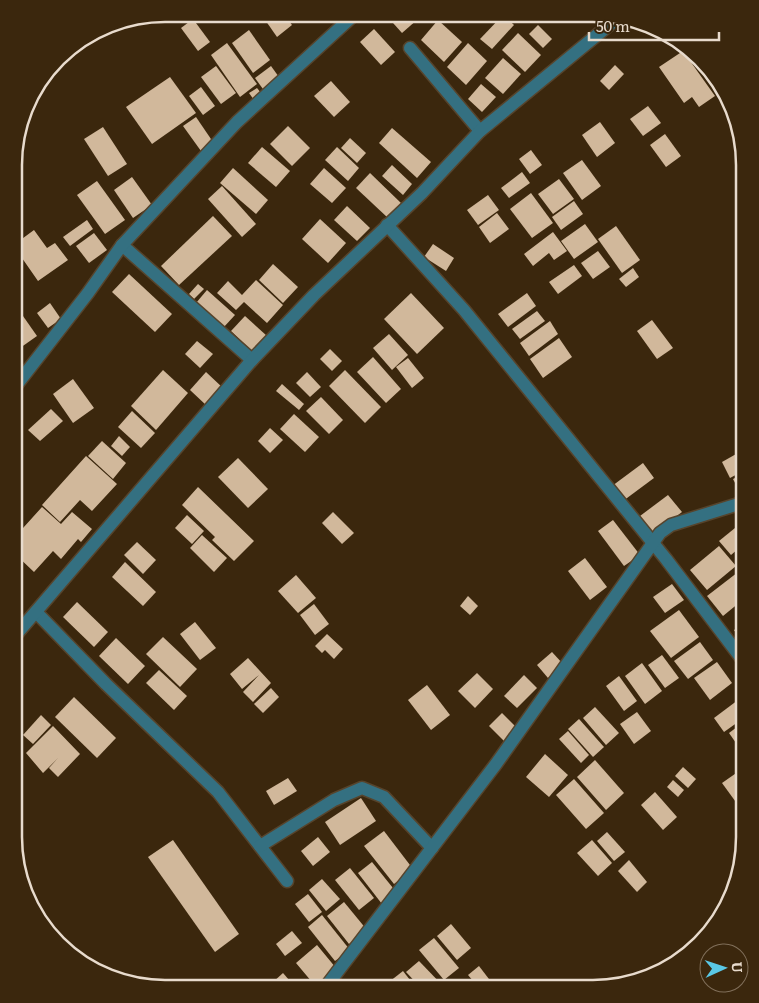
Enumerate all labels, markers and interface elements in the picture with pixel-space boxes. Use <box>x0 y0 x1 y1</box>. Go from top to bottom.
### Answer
scale bar <box>589 10 719 42</box>
text: 50 m <box>596 14 630 37</box>
north arrow <box>699 943 749 993</box>
text: U <box>728 961 748 973</box>

